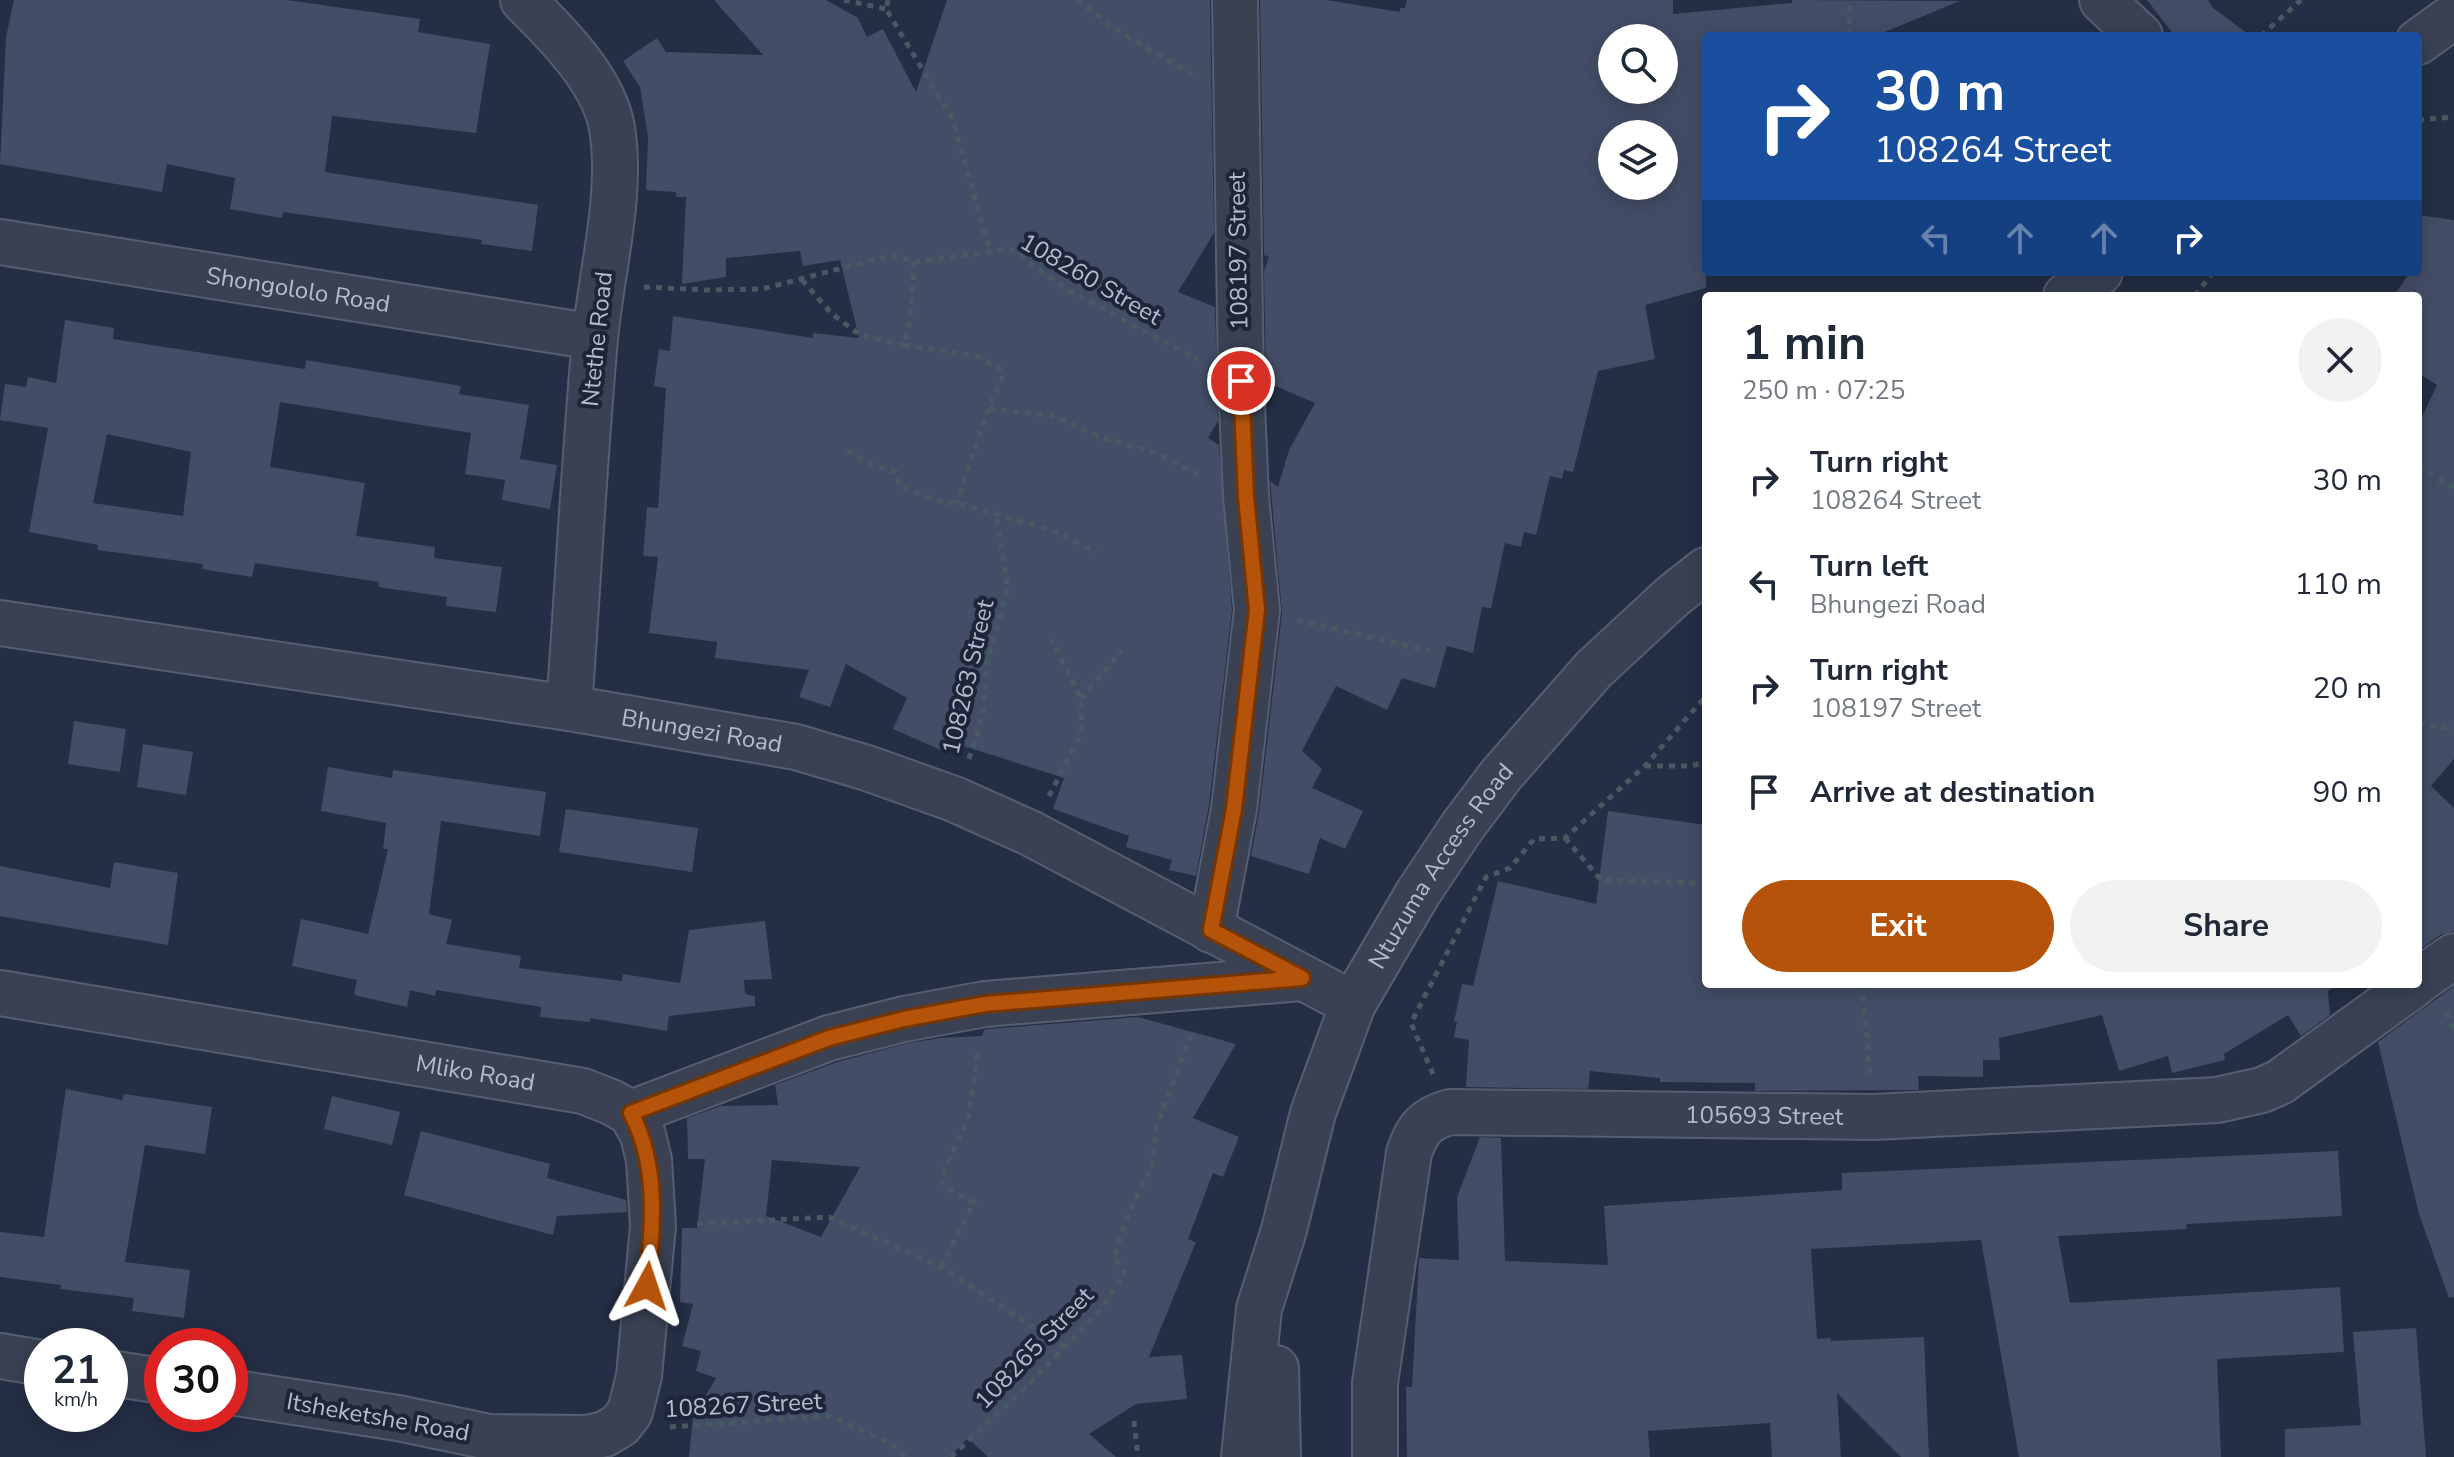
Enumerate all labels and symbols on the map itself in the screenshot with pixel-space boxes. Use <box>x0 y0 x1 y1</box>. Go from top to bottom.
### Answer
street label: 108197 Street <box>1221 171 1255 330</box>
street label: 108260 Street <box>1015 226 1168 333</box>
street label: Shongololo Road <box>204 259 392 320</box>
street label: Ntethe Road <box>574 270 620 408</box>
pin <box>1207 347 1275 415</box>
street label: 108263 Street <box>935 596 1001 758</box>
street label: Bhungezi Road <box>619 701 785 760</box>
street label: Ntuzuma Access Road <box>1361 756 1520 975</box>
street label: Mliko Road <box>413 1047 537 1099</box>
street label: 105693 Street <box>1685 1099 1844 1133</box>
position arrow <box>605 1244 689 1328</box>
street label: 108265 Street <box>968 1280 1101 1416</box>
speed limit sign: 30 <box>144 1328 248 1432</box>
street label: Itsheketshe Road <box>284 1385 472 1449</box>
street label: 108267 Street <box>663 1385 823 1425</box>

